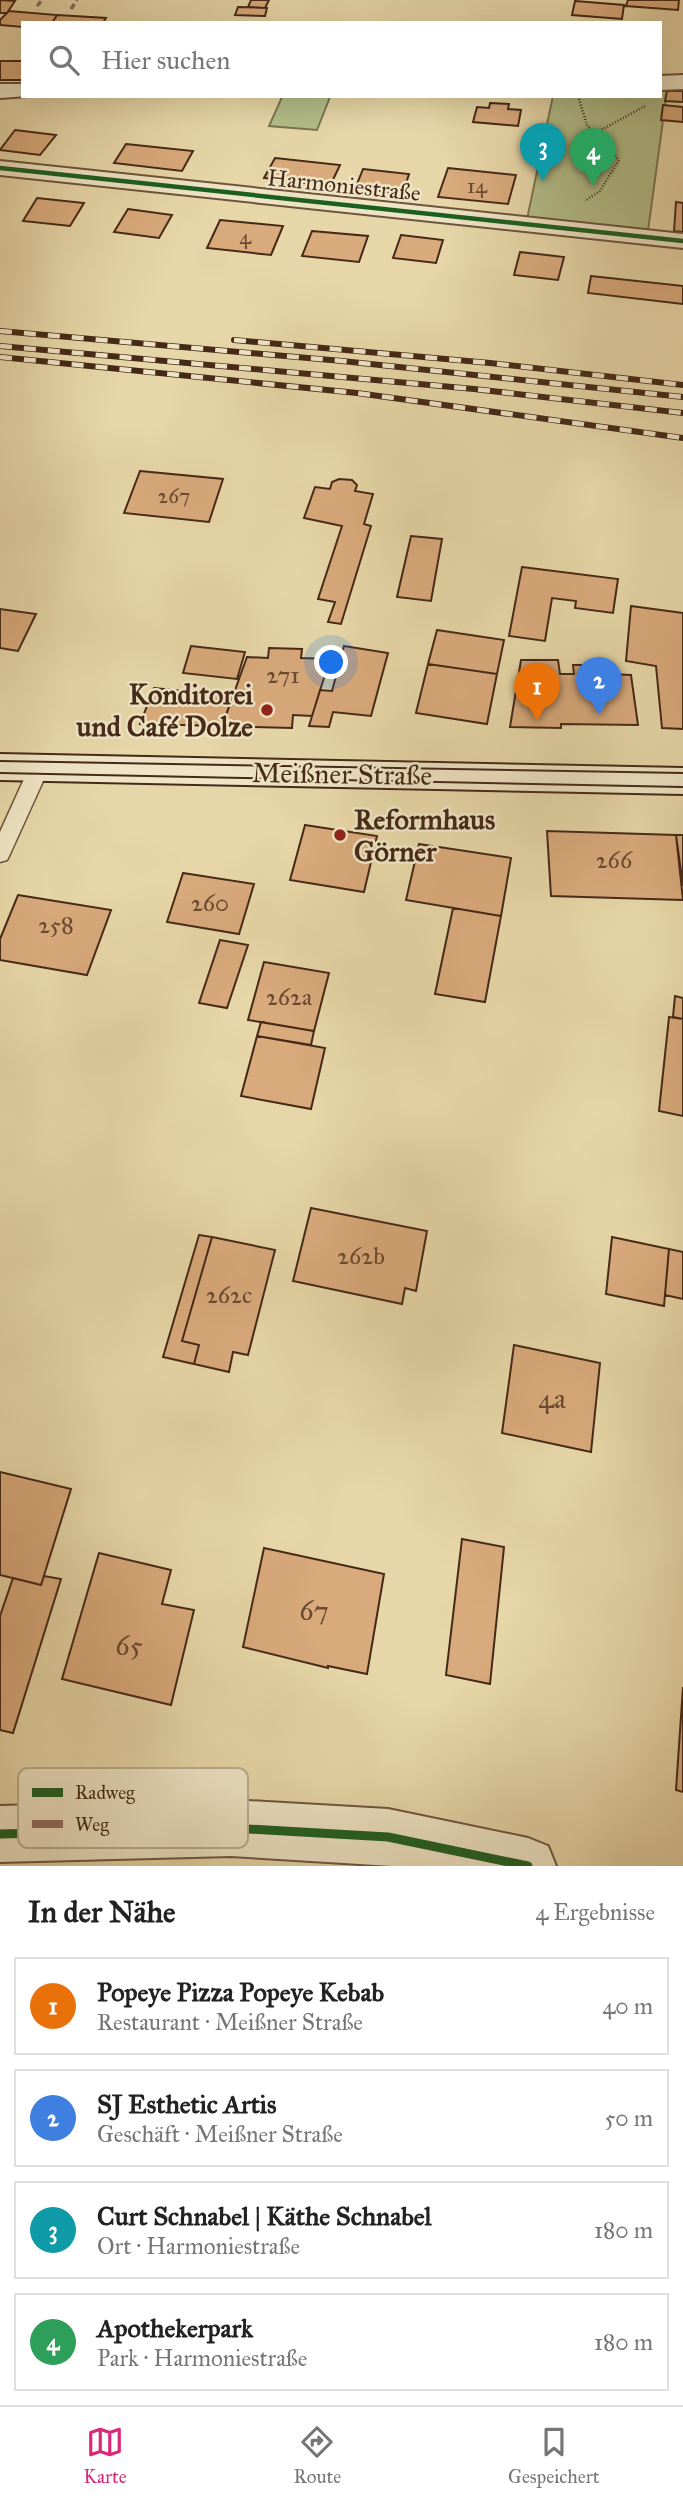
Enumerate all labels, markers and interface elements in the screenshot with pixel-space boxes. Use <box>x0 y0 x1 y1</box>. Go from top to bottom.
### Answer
search box <box>21 21 662 98</box>
icon: search <box>45 41 83 79</box>
text: Hier suchen <box>101 44 230 76</box>
pin: 3 <box>520 123 566 181</box>
pin: 4 <box>570 128 616 186</box>
street label: Harmoniestraße <box>266 163 422 207</box>
house number: 14 <box>467 173 488 199</box>
house number: 4 <box>239 224 252 250</box>
house number: 267 <box>158 483 190 509</box>
your location <box>314 645 348 679</box>
pin: 2 <box>576 657 622 715</box>
house number: 271 <box>266 660 300 690</box>
pin: 1 <box>514 663 560 721</box>
place label: Konditorei und Café Dolze <box>76 677 253 744</box>
marker: Konditorei und Café Dolze <box>259 702 275 718</box>
street label: Meißner Straße <box>252 755 432 793</box>
place label: Reformhaus Görner <box>354 802 495 869</box>
marker: Reformhaus Görner <box>332 827 348 843</box>
house number: 266 <box>596 845 633 875</box>
house number: 260 <box>191 888 229 918</box>
house number: 258 <box>38 910 74 940</box>
house number: 262a <box>266 982 313 1012</box>
house number: 262b <box>337 1241 385 1271</box>
house number: 262c <box>206 1280 252 1310</box>
house number: 4a <box>538 1381 566 1416</box>
house number: 67 <box>299 1593 329 1628</box>
house number: 65 <box>115 1628 143 1663</box>
legend <box>18 1768 248 1848</box>
text: Radweg <box>75 1781 135 1805</box>
text: Weg <box>75 1813 109 1837</box>
text: In der Nähe <box>28 1894 176 1930</box>
text: 4 Ergebnisse <box>536 1898 655 1926</box>
text: Popeye Pizza Popeye Kebab <box>97 1976 384 2008</box>
text: 1 <box>48 1992 58 2020</box>
text: 40 m <box>603 1992 653 2020</box>
text: Restaurant · Meißner Straße <box>97 2008 363 2036</box>
text: SJ Esthetic Artis <box>97 2088 277 2120</box>
text: 2 <box>47 2104 59 2132</box>
text: 50 m <box>605 2104 653 2132</box>
text: Geschäft · Meißner Straße <box>97 2120 343 2148</box>
text: Curt Schnabel | Käthe Schnabel <box>97 2200 432 2232</box>
text: 3 <box>48 2216 58 2244</box>
text: 180 m <box>594 2216 653 2244</box>
text: Ort · Harmoniestraße <box>97 2232 300 2260</box>
text: Apothekerpark <box>97 2312 253 2344</box>
text: 4 <box>47 2328 59 2356</box>
text: 180 m <box>594 2328 653 2356</box>
text: Park · Harmoniestraße <box>97 2344 307 2372</box>
tab: Karte <box>83 2423 127 2488</box>
tab: Route <box>294 2423 341 2488</box>
tab: Gespeichert <box>508 2423 600 2488</box>

